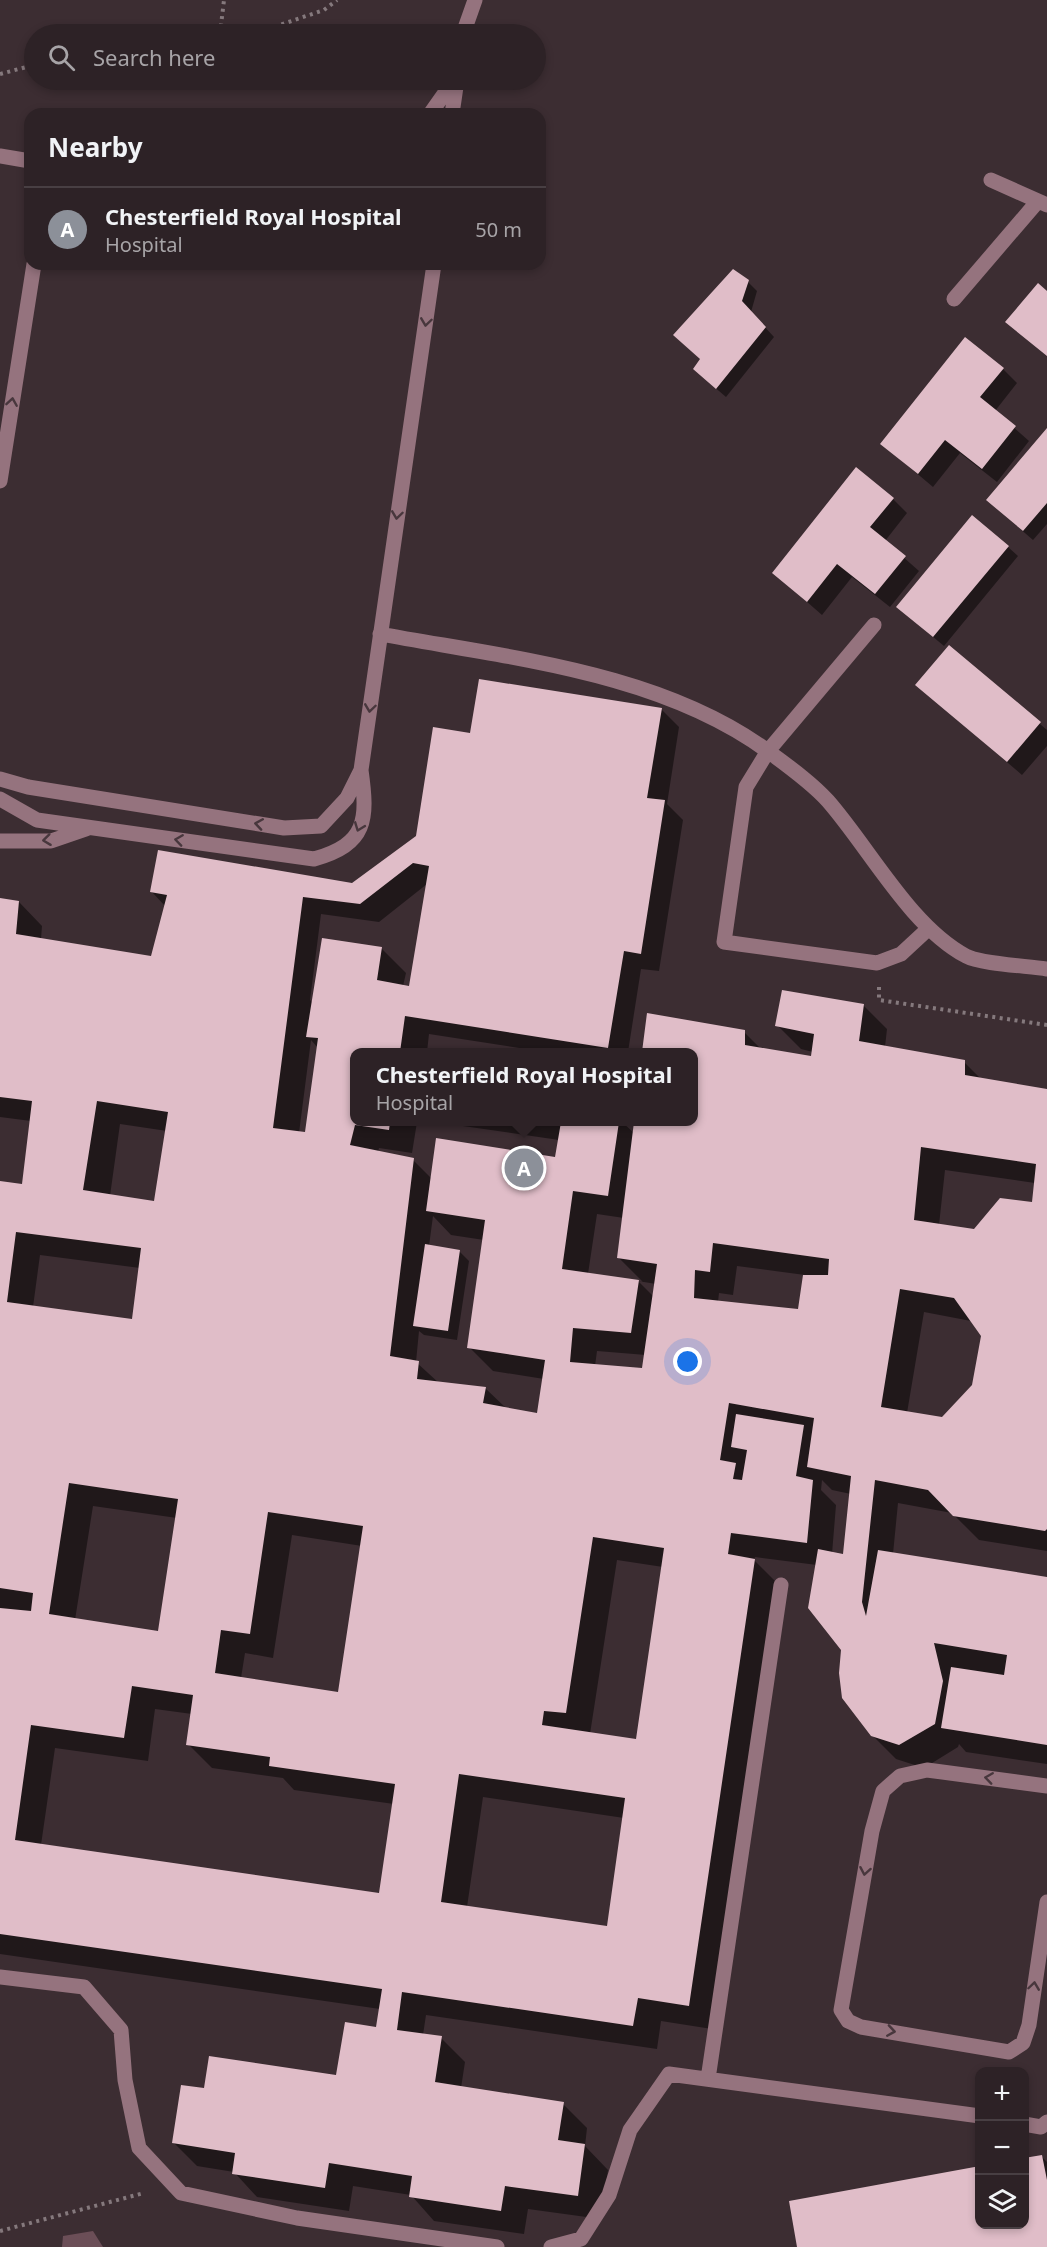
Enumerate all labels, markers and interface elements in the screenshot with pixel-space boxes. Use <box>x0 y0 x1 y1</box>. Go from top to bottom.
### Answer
search box <box>24 24 546 90</box>
icon: search <box>45 41 78 74</box>
text: Search here <box>93 42 215 72</box>
text: Nearby <box>48 129 143 165</box>
text: Chesterfield Royal Hospital <box>105 201 402 231</box>
text: A <box>61 216 74 243</box>
text: 50 m <box>475 216 522 243</box>
text: Hospital <box>105 231 183 258</box>
one-way arrow <box>420 317 432 327</box>
one-way arrow <box>6 397 18 407</box>
one-way arrow <box>392 510 404 519</box>
one-way arrow <box>364 703 376 712</box>
one-way arrow <box>254 818 264 831</box>
one-way arrow <box>353 821 366 831</box>
one-way arrow <box>42 833 51 846</box>
one-way arrow <box>174 834 184 846</box>
popup <box>350 1048 698 1126</box>
text: Chesterfield Royal Hospital <box>376 1059 672 1089</box>
text: Hospital <box>376 1089 453 1116</box>
pin: A <box>504 1146 544 1190</box>
your location <box>673 1347 702 1376</box>
one-way arrow <box>984 1773 994 1785</box>
one-way arrow <box>859 1866 872 1876</box>
one-way arrow <box>1028 1982 1040 1991</box>
one-way arrow <box>887 2025 896 2037</box>
map controls <box>975 2067 1029 2229</box>
button: + <box>975 2067 1029 2121</box>
button: − <box>975 2121 1029 2175</box>
button: layers <box>975 2175 1029 2229</box>

